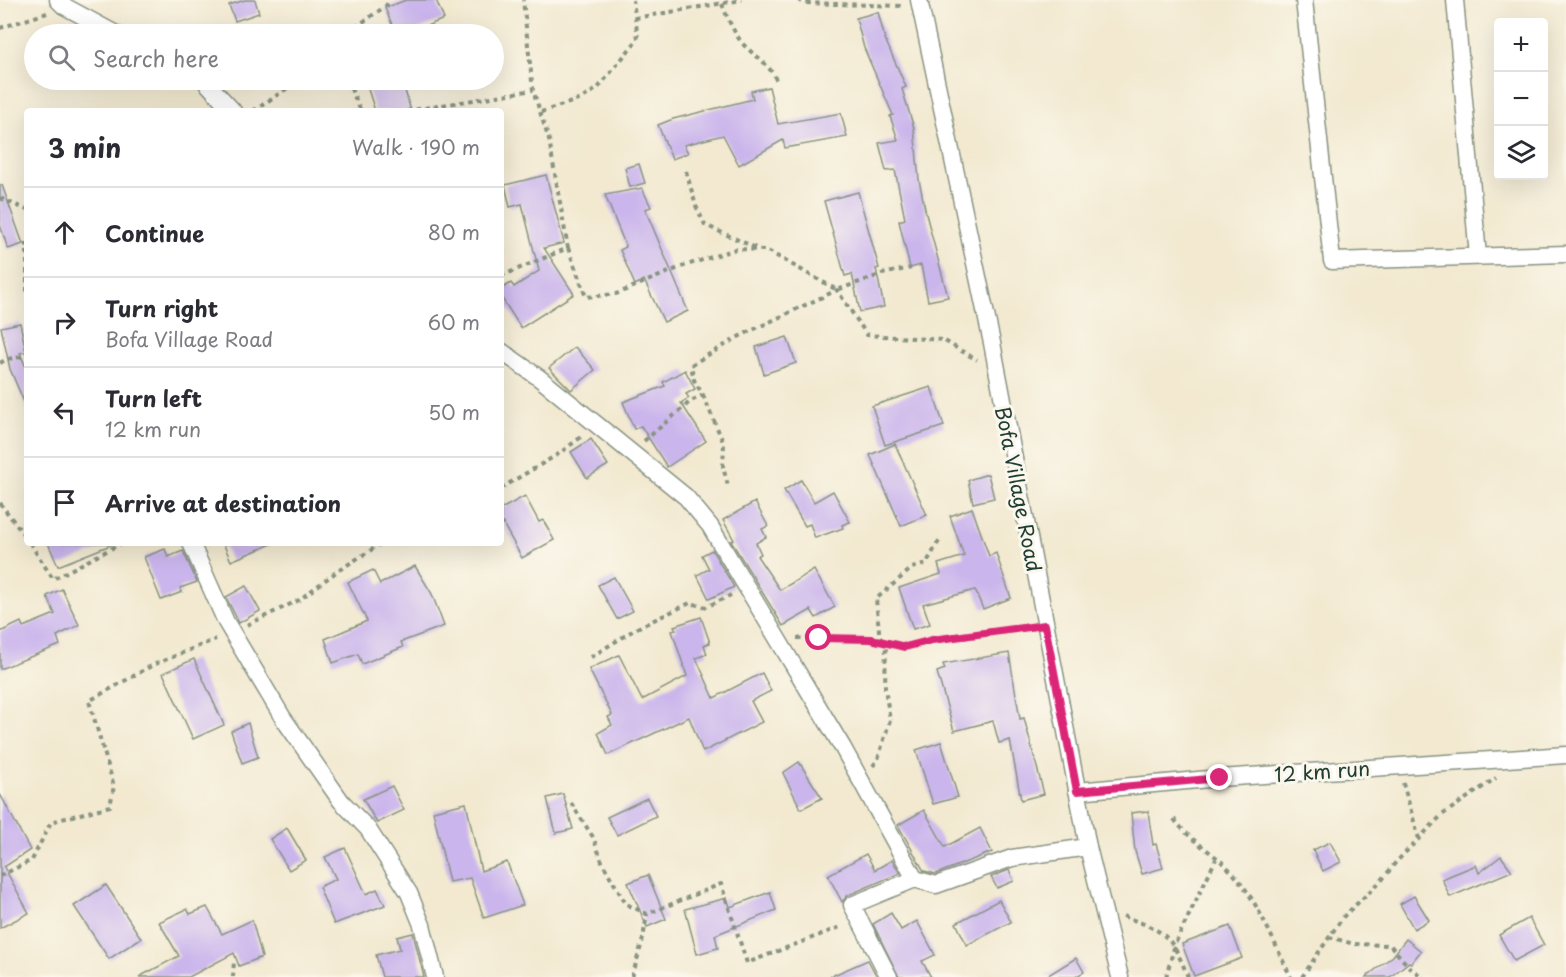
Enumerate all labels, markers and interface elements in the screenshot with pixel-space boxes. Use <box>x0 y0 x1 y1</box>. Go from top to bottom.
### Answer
map controls <box>1494 18 1548 180</box>
button: + <box>1494 18 1548 72</box>
search box <box>24 24 504 90</box>
icon: search <box>45 41 78 74</box>
text: Search here <box>93 41 219 74</box>
button: − <box>1494 72 1548 126</box>
button: layers <box>1494 126 1548 180</box>
text: 3 min <box>48 128 121 167</box>
text: Walk · 190 m <box>352 132 480 162</box>
icon: ahead <box>48 216 81 249</box>
text: Continue <box>105 216 204 249</box>
text: 80 m <box>428 217 480 247</box>
text: Turn right <box>105 291 218 324</box>
icon: right <box>48 306 81 339</box>
text: 60 m <box>428 307 480 337</box>
text: Bofa Village Road <box>105 324 273 354</box>
text: Turn left <box>105 381 202 414</box>
icon: left <box>48 396 81 429</box>
text: 50 m <box>428 397 480 427</box>
street label: Bofa Village Road <box>988 404 1050 574</box>
text: 12 km run <box>105 414 201 444</box>
icon: arrive <box>48 486 81 519</box>
text: Arrive at destination <box>105 486 341 519</box>
route start <box>805 624 831 650</box>
street label: 12 km run <box>1273 753 1371 789</box>
route end <box>1206 764 1232 790</box>

